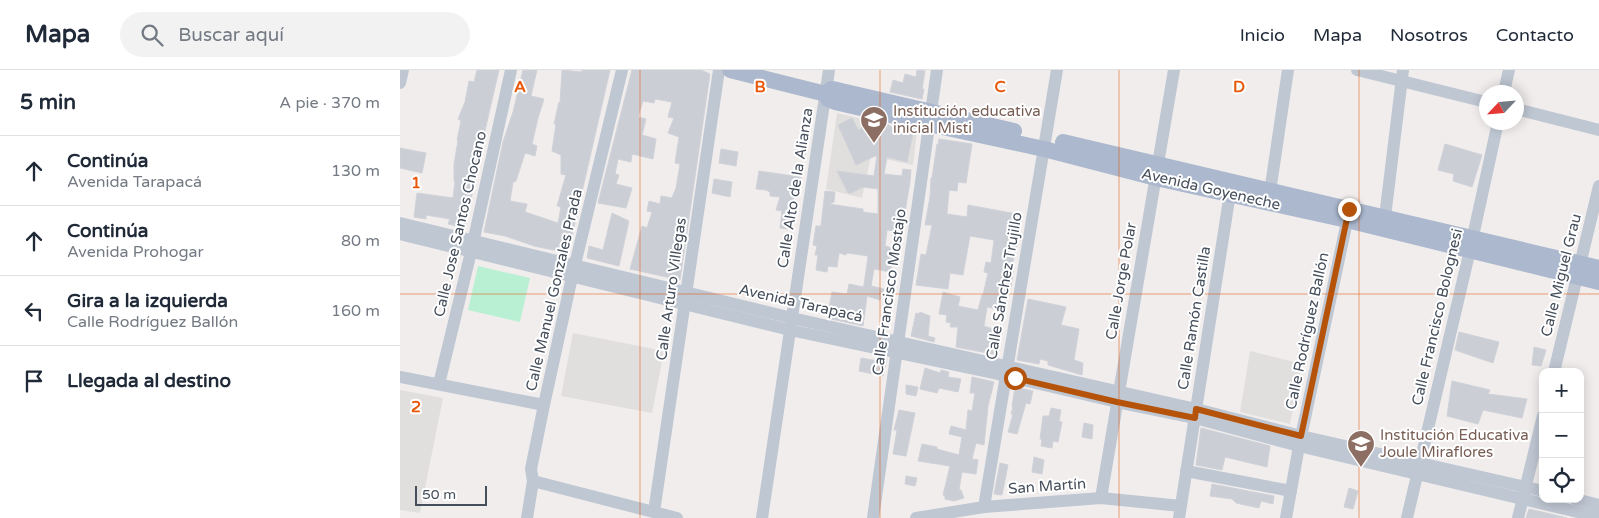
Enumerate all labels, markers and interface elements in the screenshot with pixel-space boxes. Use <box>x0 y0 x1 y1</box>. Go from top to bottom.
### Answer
search box <box>120 12 470 57</box>
text: Mapa <box>25 20 90 49</box>
icon: search <box>138 21 166 49</box>
text: Buscar aquí <box>178 24 284 46</box>
text: Inicio <box>1240 24 1285 46</box>
text: Mapa <box>1313 24 1362 46</box>
text: Nosotros <box>1390 24 1468 46</box>
text: Contacto <box>1496 24 1574 46</box>
text: A <box>514 77 526 97</box>
text: B <box>754 77 766 97</box>
text: C <box>994 77 1006 97</box>
text: D <box>1233 77 1245 97</box>
north arrow <box>1479 85 1524 130</box>
text: 5 min <box>20 90 76 115</box>
text: A pie · 370 m <box>279 93 380 113</box>
place label: Institución educativa inicial Misti <box>893 102 1041 137</box>
school or university icon: Institución educativa inicial Misti <box>859 105 889 144</box>
street label: Calle Alto de la Alianza <box>773 107 817 269</box>
street label: Calle Jose Santos Chocano <box>430 129 490 319</box>
text: Continúa <box>67 150 149 172</box>
icon: ahead <box>20 157 48 185</box>
text: 130 m <box>331 161 380 181</box>
street label: Avenida Goyeneche <box>1140 164 1282 214</box>
text: Avenida Tarapacá <box>67 172 202 192</box>
text: 1 <box>411 173 421 193</box>
street label: Calle Manuel Gonzales Prada <box>522 187 586 393</box>
route end <box>1338 198 1361 221</box>
street label: Calle Francisco Mostajo <box>868 207 910 377</box>
street label: Calle Sánchez Trujillo <box>982 211 1026 361</box>
street label: Calle Miguel Grau <box>1537 212 1585 338</box>
street label: Calle Arturo Villegas <box>652 216 690 362</box>
text: Continúa <box>67 220 149 242</box>
street label: Calle Jorge Polar <box>1102 221 1140 341</box>
icon: ahead <box>20 227 48 255</box>
street label: Calle Francisco Bolognesi <box>1408 227 1466 407</box>
text: 80 m <box>341 231 380 251</box>
text: Avenida Prohogar <box>67 242 204 262</box>
street label: Calle Ramón Castilla <box>1174 245 1214 391</box>
street label: Calle Rodríguez Ballón <box>1282 251 1332 411</box>
street label: Avenida Tarapacá <box>737 280 865 326</box>
text: Gira a la izquierda <box>67 290 228 312</box>
icon: left <box>20 297 48 325</box>
text: 160 m <box>331 301 380 321</box>
text: Calle Rodríguez Ballón <box>67 312 238 332</box>
icon: arrive <box>20 367 48 395</box>
route start <box>1004 367 1027 390</box>
map controls <box>1539 368 1584 503</box>
button: + <box>1539 368 1584 413</box>
text: Llegada al destino <box>67 370 231 392</box>
text: 2 <box>411 397 421 417</box>
button: − <box>1539 413 1584 458</box>
place label: Institución Educativa Joule Miraflores <box>1380 426 1529 461</box>
school or university icon: Institución Educativa Joule Miraflores <box>1346 429 1376 468</box>
button: locate <box>1539 458 1584 503</box>
street label: San Martín <box>1007 474 1087 498</box>
scale bar <box>415 483 488 506</box>
text: 50 m <box>422 486 456 503</box>

